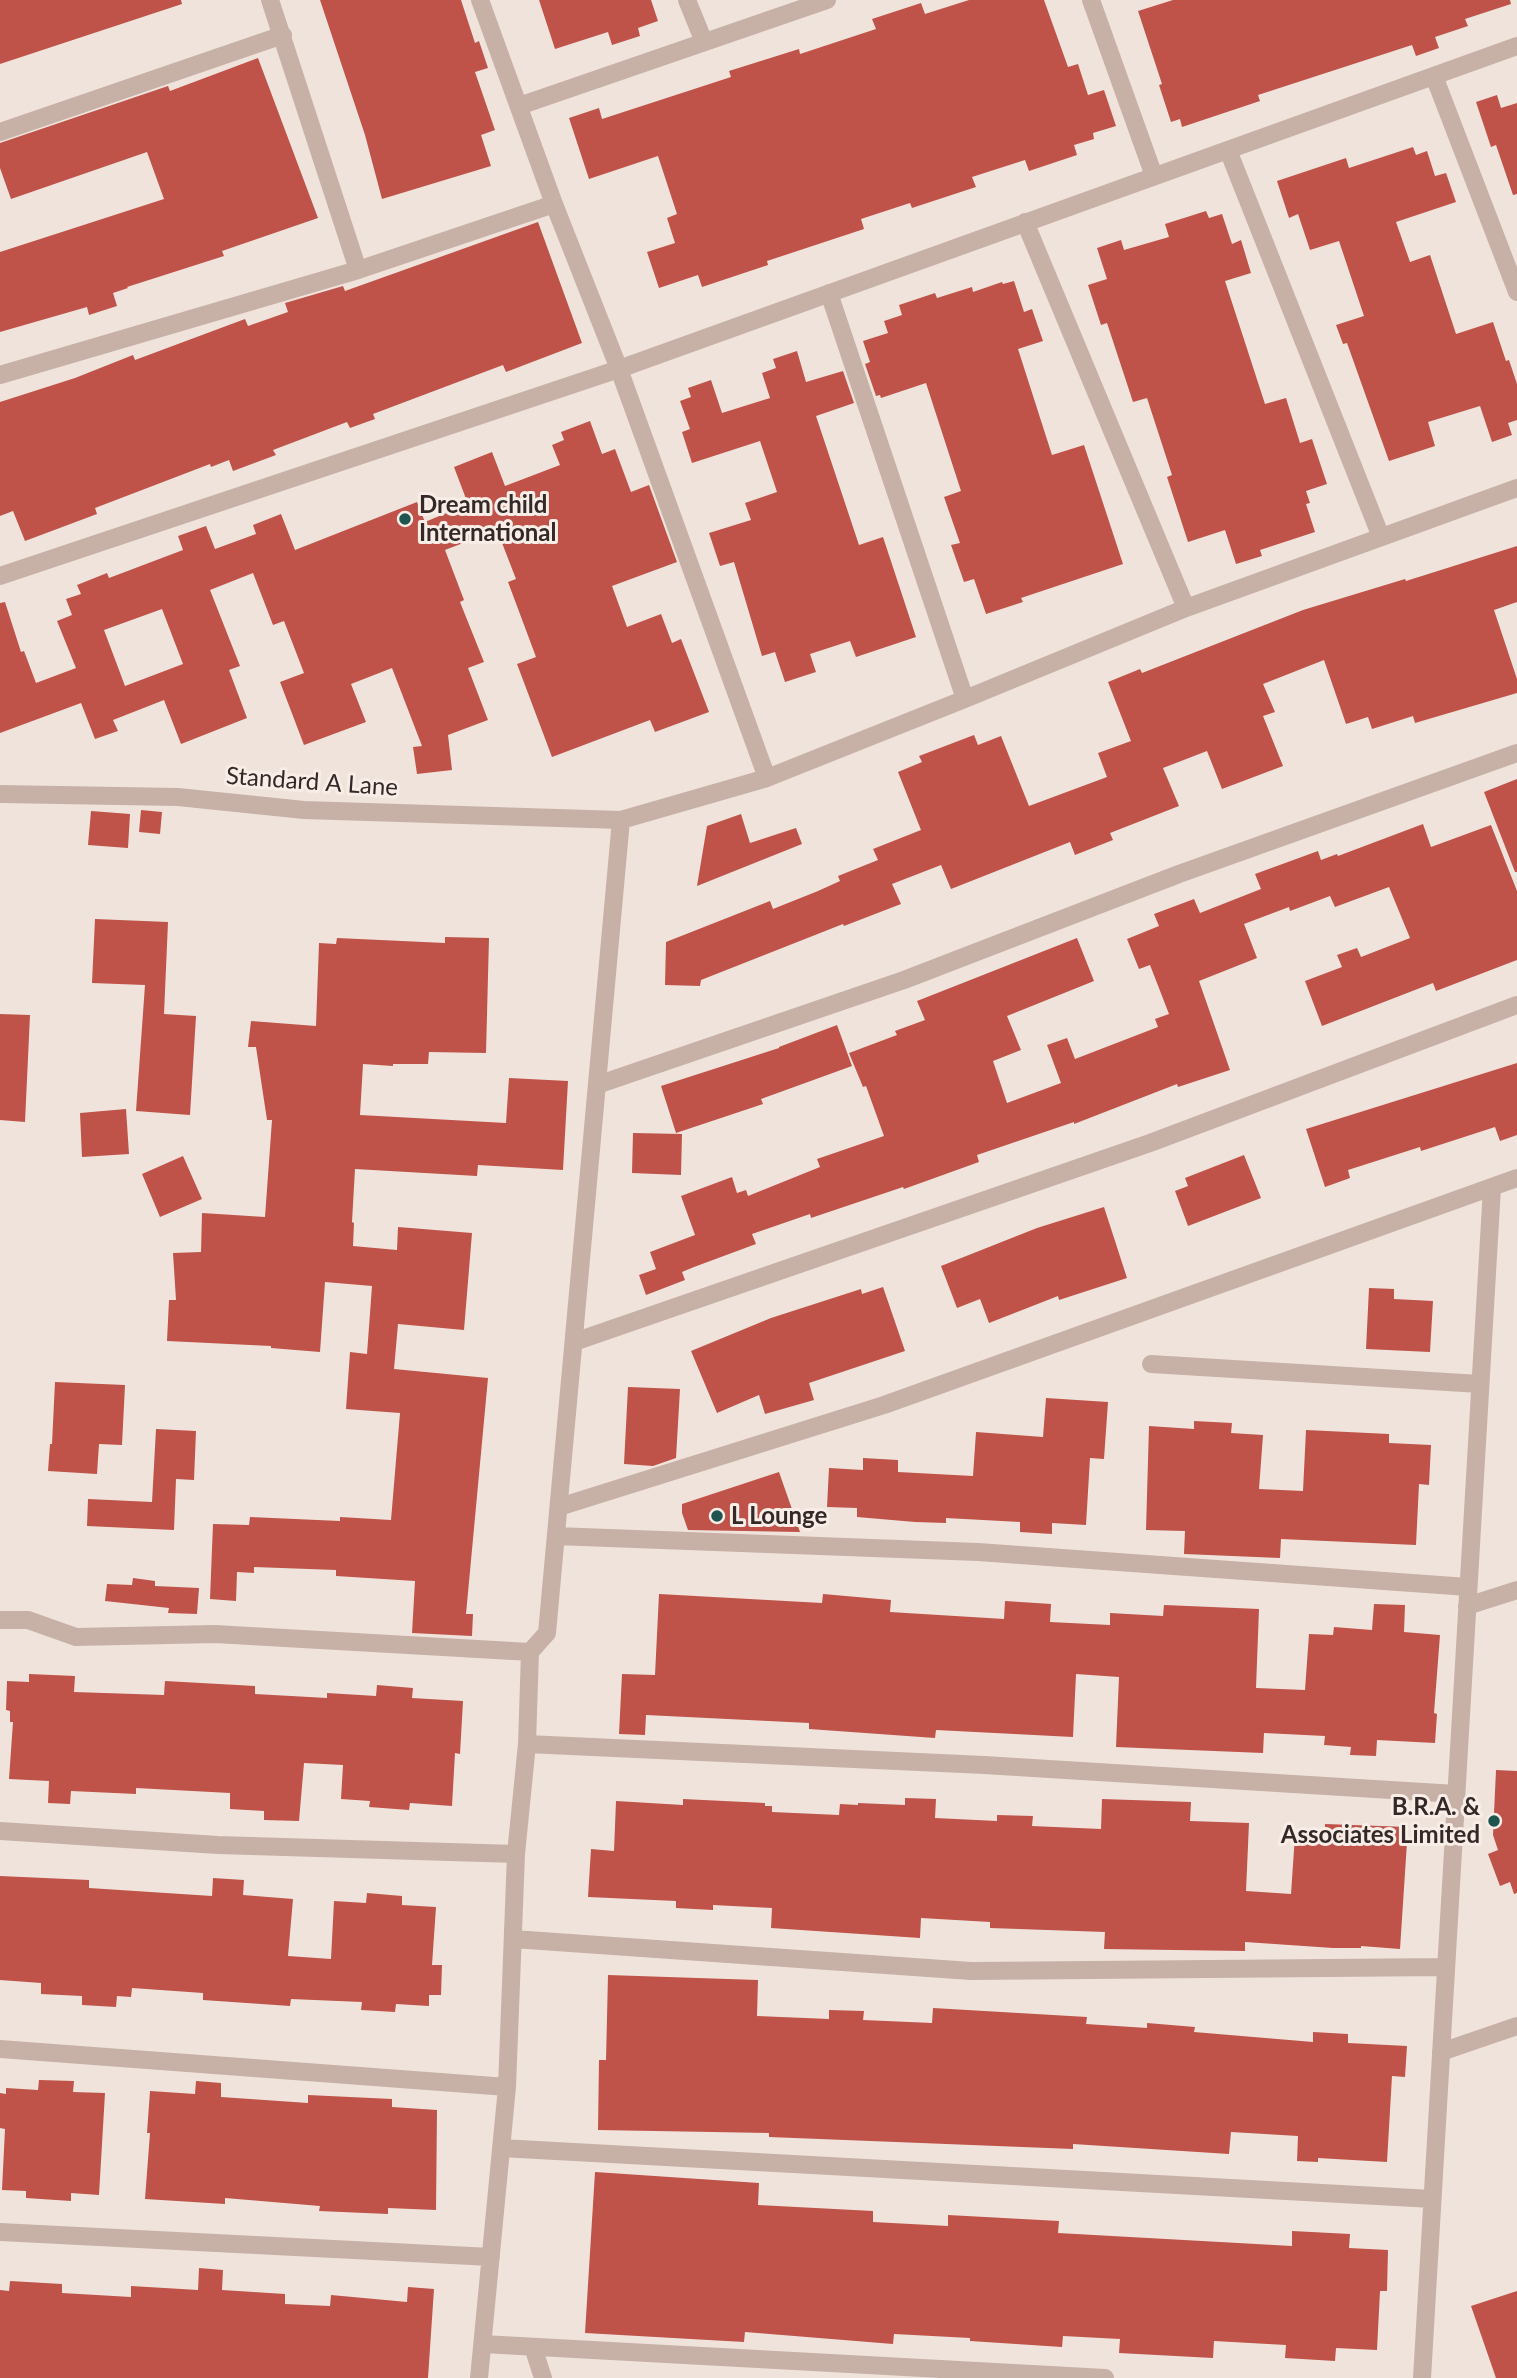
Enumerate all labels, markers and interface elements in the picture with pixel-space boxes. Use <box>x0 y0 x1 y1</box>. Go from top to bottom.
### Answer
place label: Dream child International <box>419 491 556 547</box>
marker: Dream child International <box>397 511 413 527</box>
street label: Standard A Lane <box>225 762 399 802</box>
place label: L Lounge <box>731 1502 827 1530</box>
marker: L Lounge <box>709 1508 725 1524</box>
place label: B.R.A. & Associates Limited <box>1281 1793 1480 1849</box>
marker: B.R.A. & Associates Limited <box>1486 1813 1502 1829</box>

